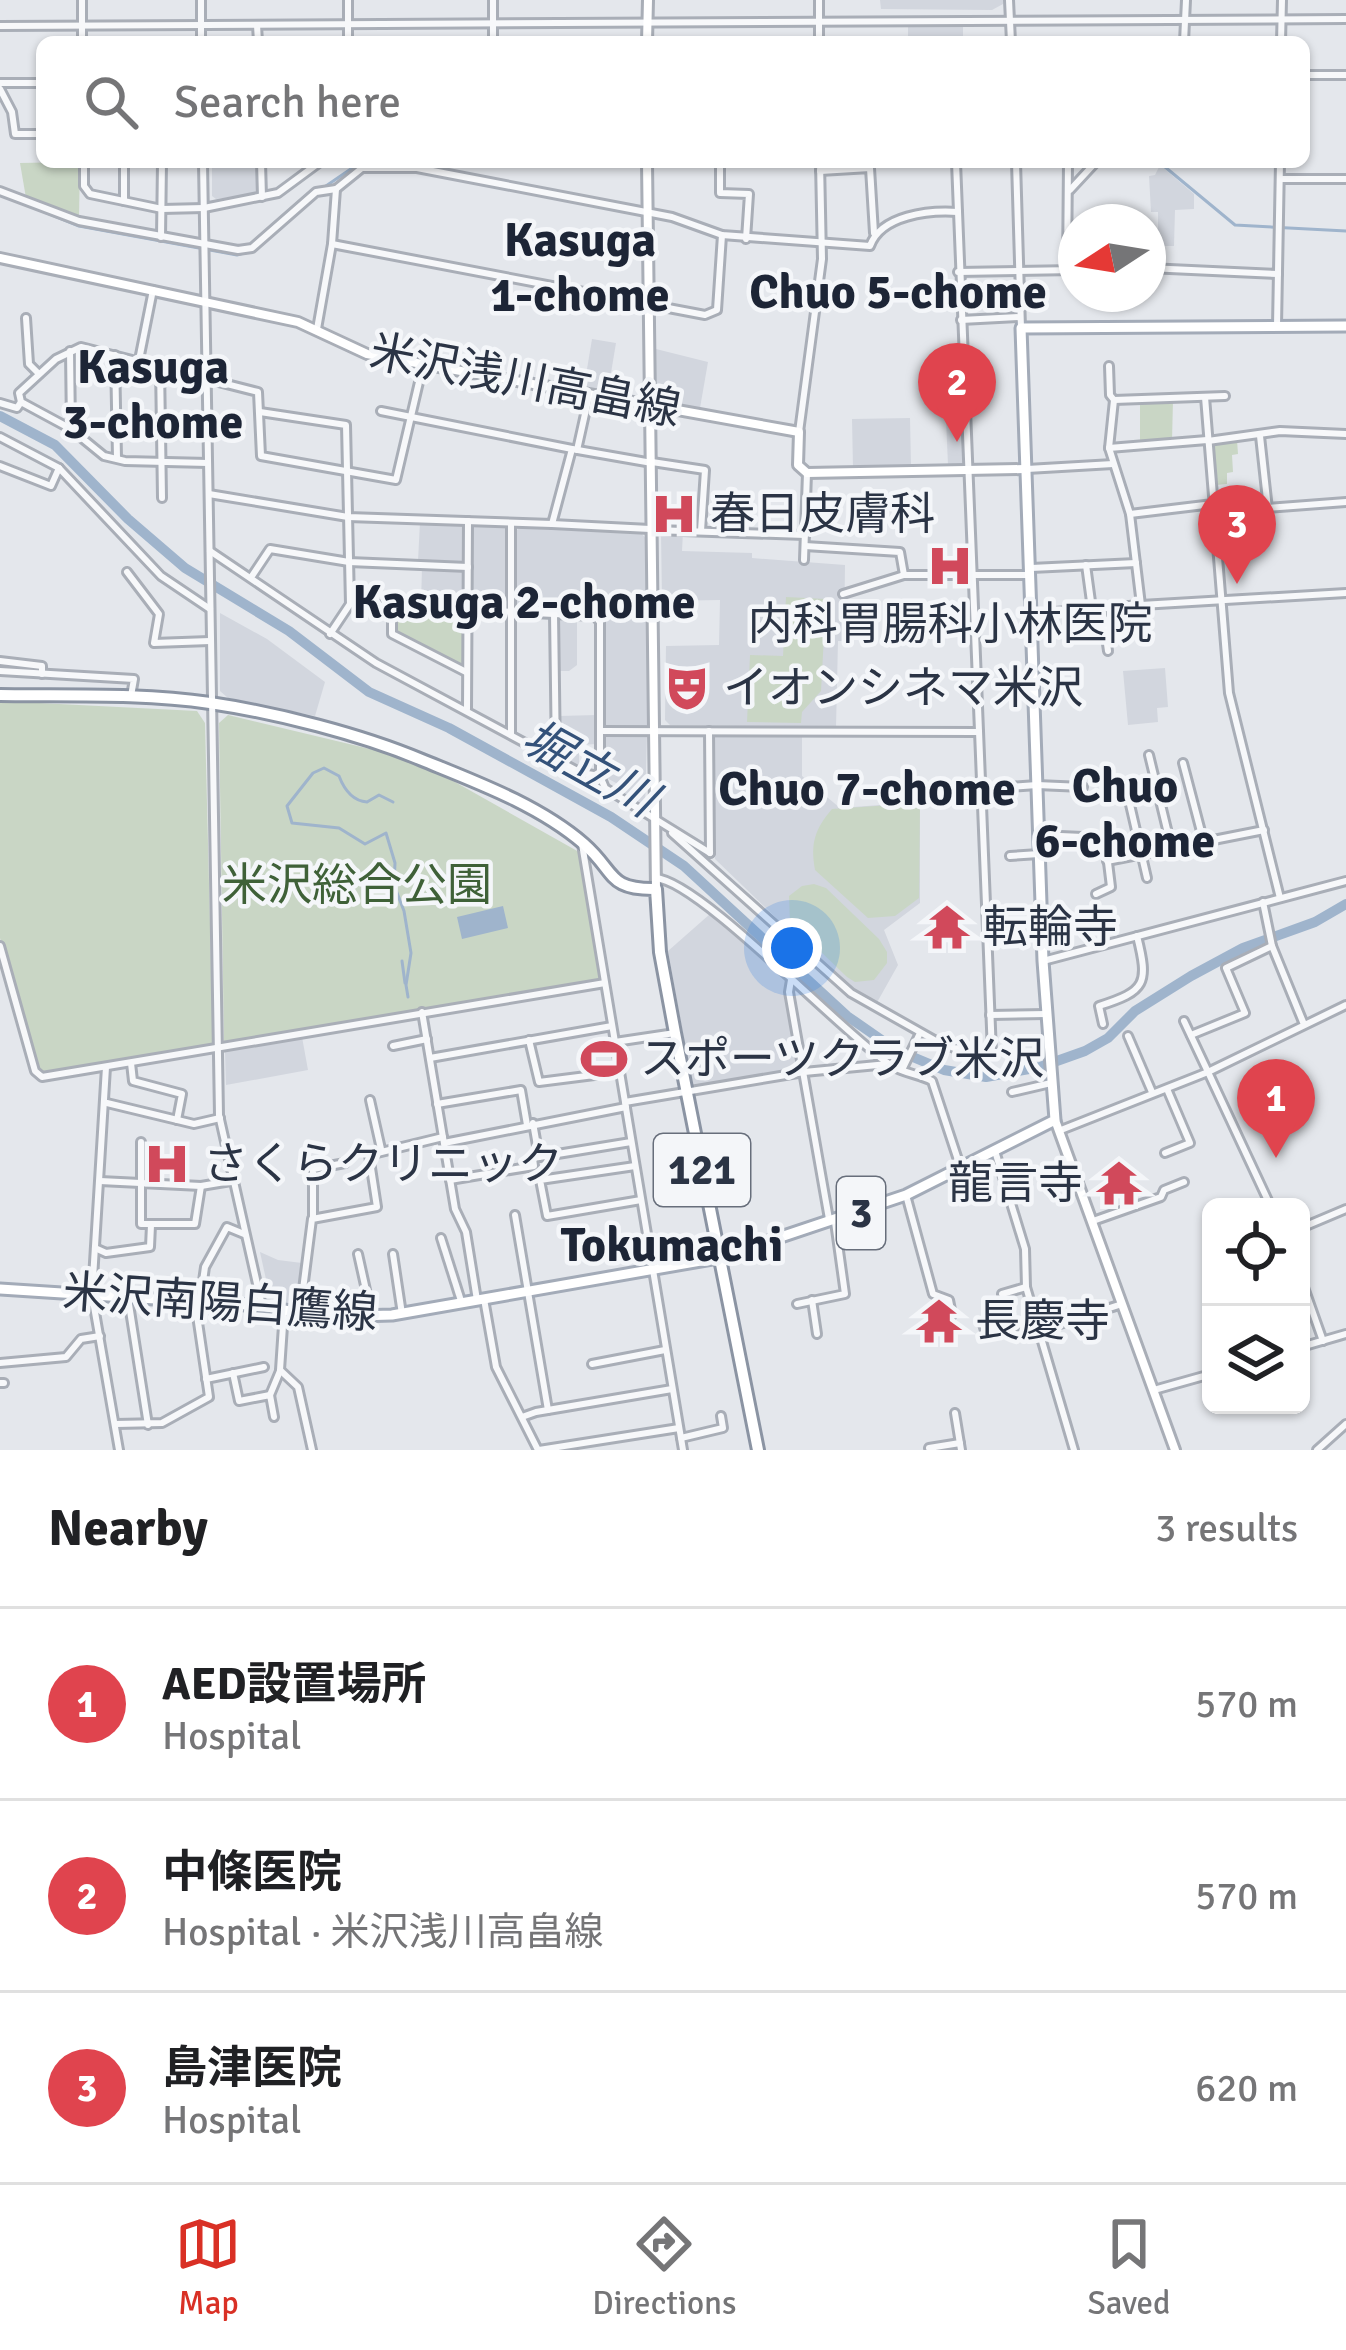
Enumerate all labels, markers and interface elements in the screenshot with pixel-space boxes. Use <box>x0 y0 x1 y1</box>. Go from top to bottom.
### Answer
search box <box>36 36 1310 168</box>
icon: search <box>78 69 144 135</box>
text: Search here <box>174 75 401 130</box>
north arrow <box>1058 204 1166 312</box>
district label: Kasuga 1-chome <box>490 211 670 325</box>
district label: Chuo 5-chome <box>749 263 1047 322</box>
street label: 米沢浅川高畠線 <box>365 324 685 438</box>
district label: Kasuga 3-chome <box>63 338 243 452</box>
pin: 2 <box>918 343 996 442</box>
pin: 3 <box>1198 485 1276 584</box>
place label: 春日皮膚科 <box>710 487 935 542</box>
hospital icon: 春日皮膚科 <box>649 489 699 539</box>
hospital icon: 内科胃腸科小林医院 <box>925 541 975 591</box>
district label: Kasuga 2-chome <box>352 573 696 632</box>
place label: 内科胃腸科小林医院 <box>747 597 1153 652</box>
place label: イオンシネマ米沢 <box>723 661 1083 716</box>
theatre icon: イオンシネマ米沢 <box>662 663 712 713</box>
water label: 堀立川 <box>512 708 671 832</box>
district label: Chuo 6-chome <box>1035 757 1215 871</box>
district label: Chuo 7-chome <box>718 760 1016 819</box>
park label: 米沢総合公園 <box>222 858 492 913</box>
place label: 転輪寺 <box>983 900 1118 955</box>
temple icon: 転輪寺 <box>922 902 972 952</box>
your location <box>762 918 822 978</box>
place label: スポーツクラブ米沢 <box>640 1032 1044 1087</box>
sports icon: スポーツクラブ米沢 <box>579 1034 629 1084</box>
pin: 1 <box>1237 1059 1315 1158</box>
road number: 121 <box>654 1134 750 1206</box>
place label: さくらクリニック <box>203 1137 563 1192</box>
hospital icon: さくらクリニック <box>142 1139 192 1189</box>
place label: 龍言寺 <box>948 1156 1083 1211</box>
temple icon: 龍言寺 <box>1094 1158 1144 1208</box>
road number: 3 <box>837 1177 885 1249</box>
map controls <box>1202 1198 1310 1414</box>
button: locate <box>1202 1198 1310 1306</box>
district label: Tokumachi <box>561 1216 783 1275</box>
street label: 米沢南陽白鷹線 <box>61 1265 379 1341</box>
place label: 長慶寺 <box>975 1294 1110 1349</box>
temple icon: 長慶寺 <box>914 1296 964 1346</box>
button: layers <box>1202 1306 1310 1414</box>
text: Nearby <box>48 1497 208 1560</box>
text: 3 results <box>1155 1504 1298 1552</box>
text: AED設置場所 <box>162 1657 427 1712</box>
text: 1 <box>76 1680 98 1728</box>
text: 570 m <box>1195 1680 1298 1728</box>
text: Hospital <box>162 1712 302 1760</box>
text: 中條医院 <box>162 1845 342 1900</box>
text: 2 <box>76 1872 98 1920</box>
text: 570 m <box>1195 1872 1298 1920</box>
text: Hospital · 米沢浅川高畠線 <box>162 1908 604 1956</box>
text: 島津医院 <box>162 2041 342 2096</box>
text: 3 <box>76 2064 98 2112</box>
text: 620 m <box>1195 2064 1298 2112</box>
text: Hospital <box>162 2096 302 2144</box>
tab: Map <box>175 2211 241 2324</box>
tab: Directions <box>592 2211 737 2324</box>
tab: Saved <box>1087 2211 1171 2324</box>

